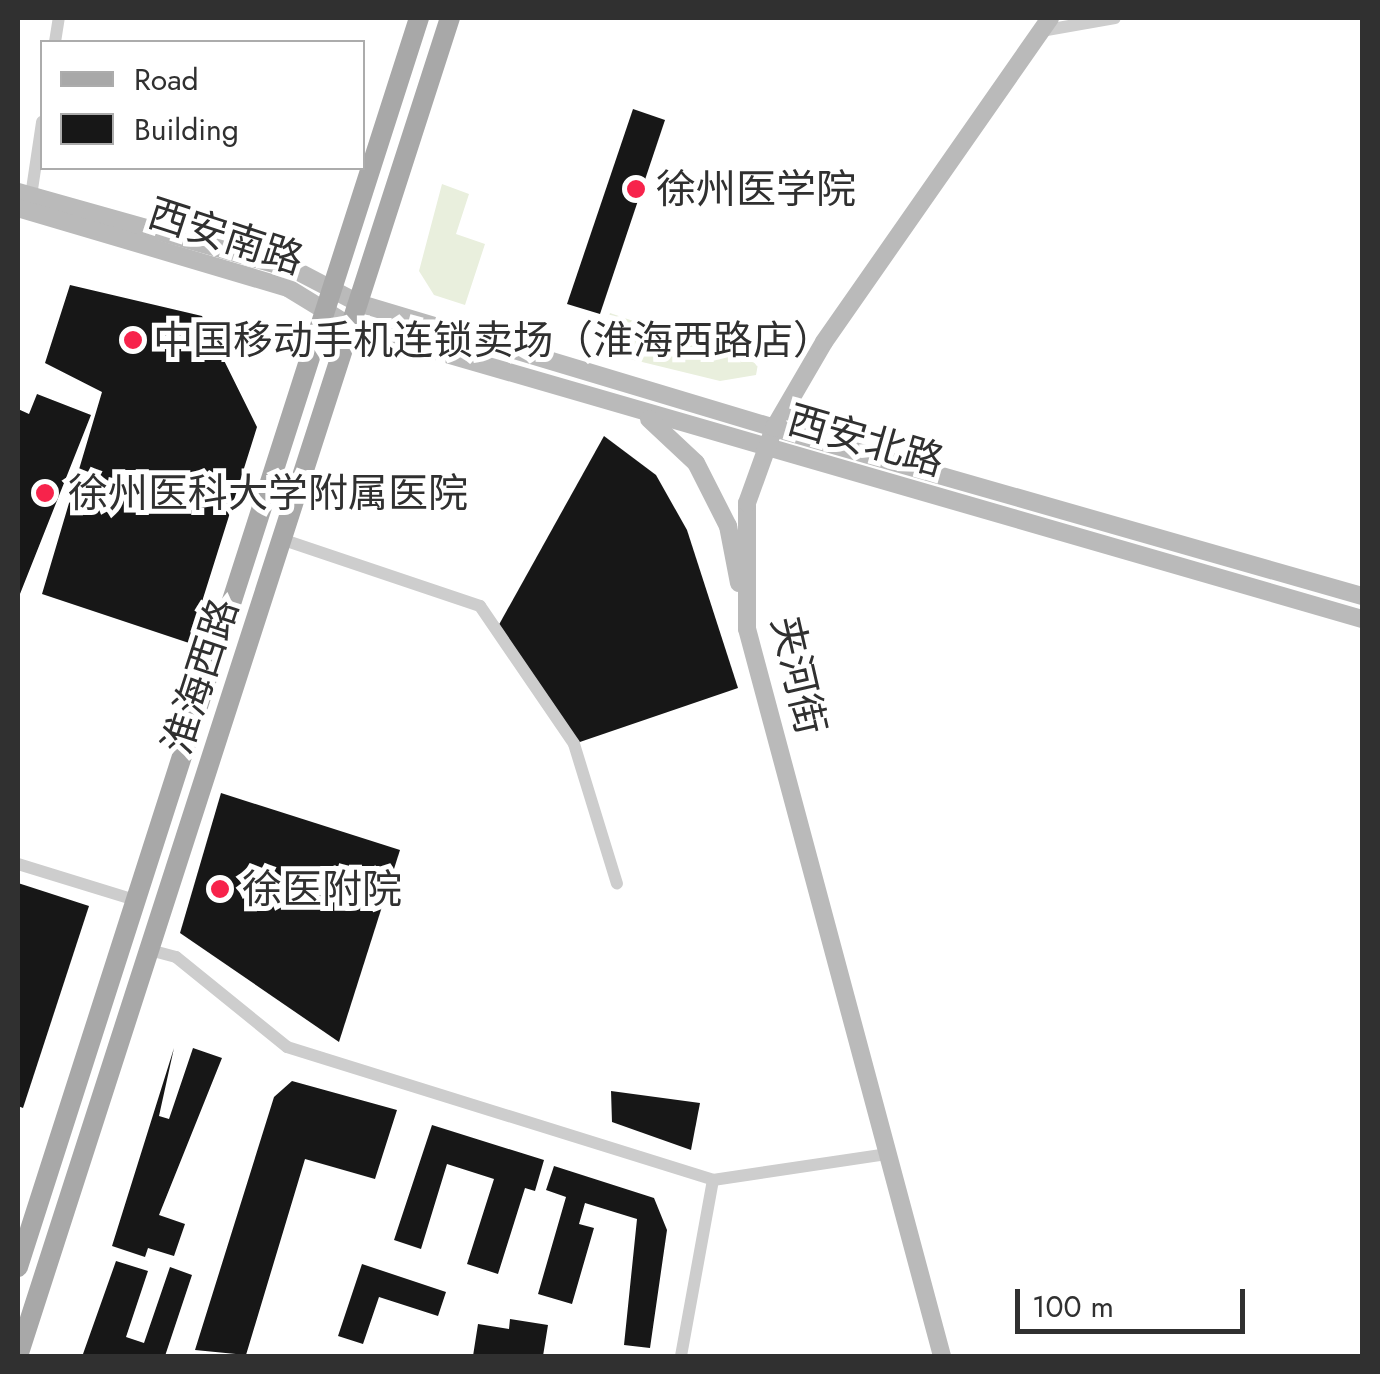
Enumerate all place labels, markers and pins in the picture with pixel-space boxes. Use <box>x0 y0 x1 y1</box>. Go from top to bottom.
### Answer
place label: 徐州医学院 <box>656 165 856 213</box>
marker: 徐州医学院 <box>625 178 647 200</box>
place label: 中国移动手机连锁卖场（淮海西路店） <box>153 316 833 364</box>
marker: 中国移动手机连锁卖场（淮海西路店） <box>122 329 144 351</box>
place label: 徐州医科大学附属医院 <box>68 469 468 517</box>
marker: 徐州医科大学附属医院 <box>32 480 58 506</box>
place label: 徐医附院 <box>242 865 402 913</box>
marker: 徐医附院 <box>207 876 233 902</box>

